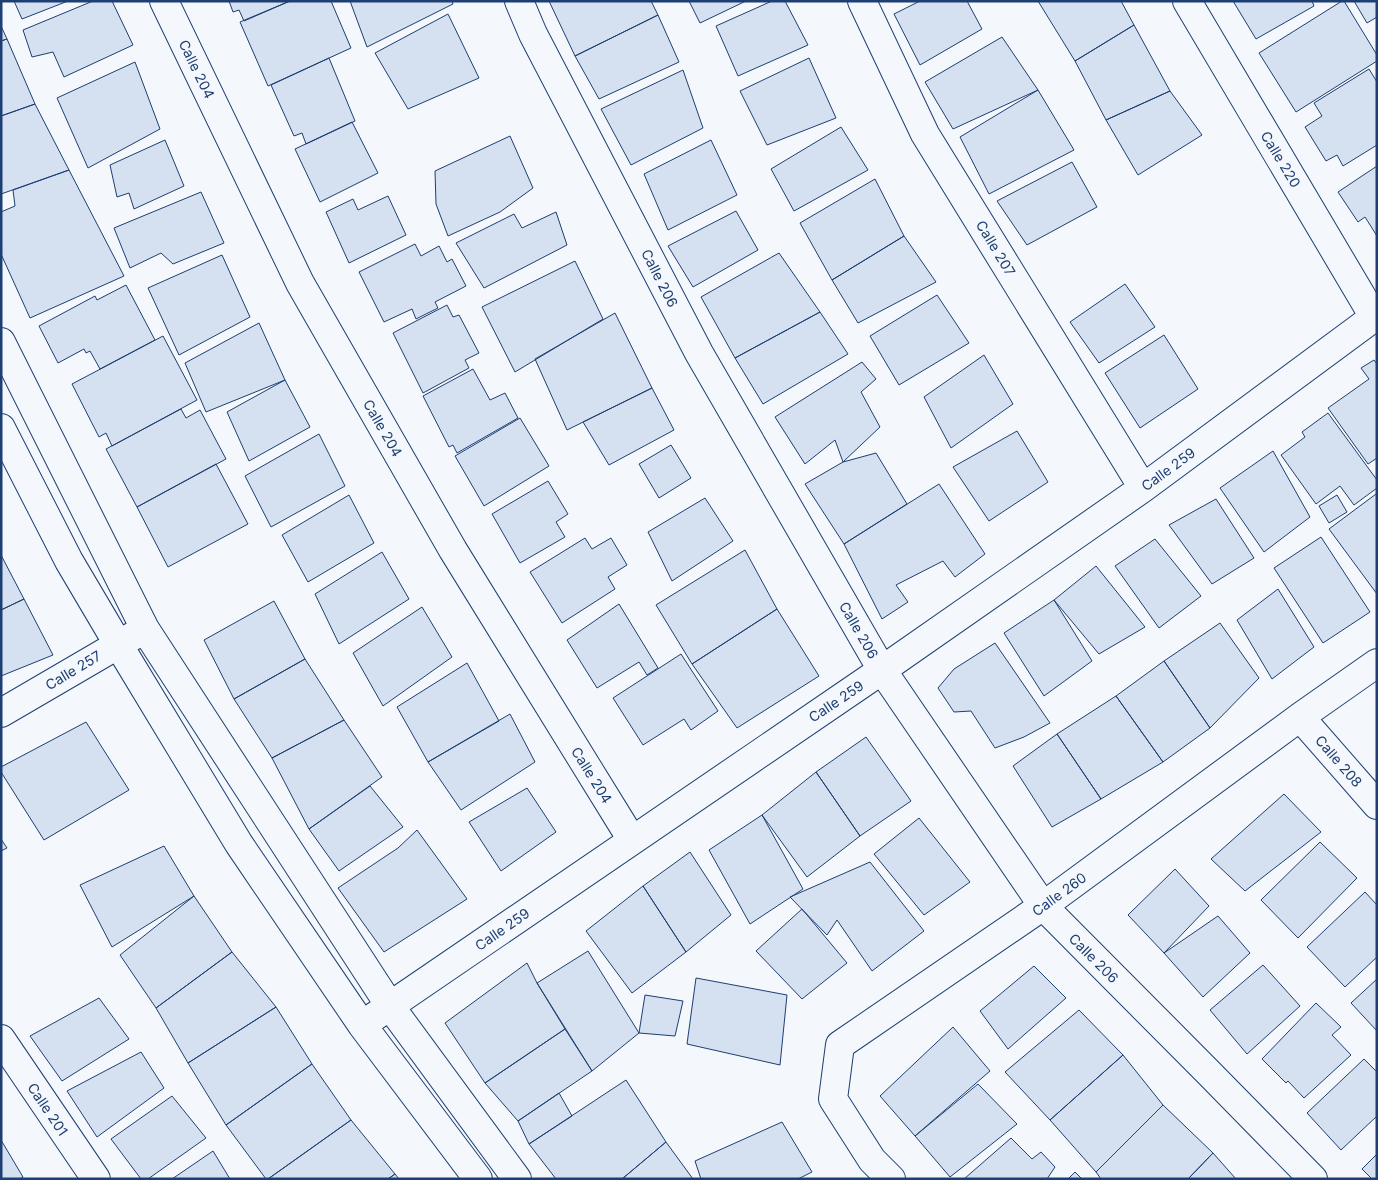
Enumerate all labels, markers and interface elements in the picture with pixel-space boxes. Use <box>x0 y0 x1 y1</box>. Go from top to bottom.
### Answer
street label: Calle 204 <box>175 37 219 101</box>
street label: Calle 220 <box>1258 128 1304 190</box>
street label: Calle 207 <box>973 217 1019 279</box>
street label: Calle 206 <box>638 246 682 310</box>
street label: Calle 204 <box>360 396 406 460</box>
street label: Calle 259 <box>1138 444 1198 494</box>
street label: Calle 206 <box>836 598 882 662</box>
street label: Calle 257 <box>42 647 104 693</box>
street label: Calle 259 <box>805 676 867 726</box>
street label: Calle 208 <box>1312 732 1366 790</box>
street label: Calle 204 <box>568 744 616 806</box>
street label: Calle 260 <box>1029 869 1089 919</box>
street label: Calle 259 <box>471 904 533 954</box>
street label: Calle 206 <box>1066 930 1122 986</box>
street label: Calle 201 <box>24 1079 72 1139</box>

